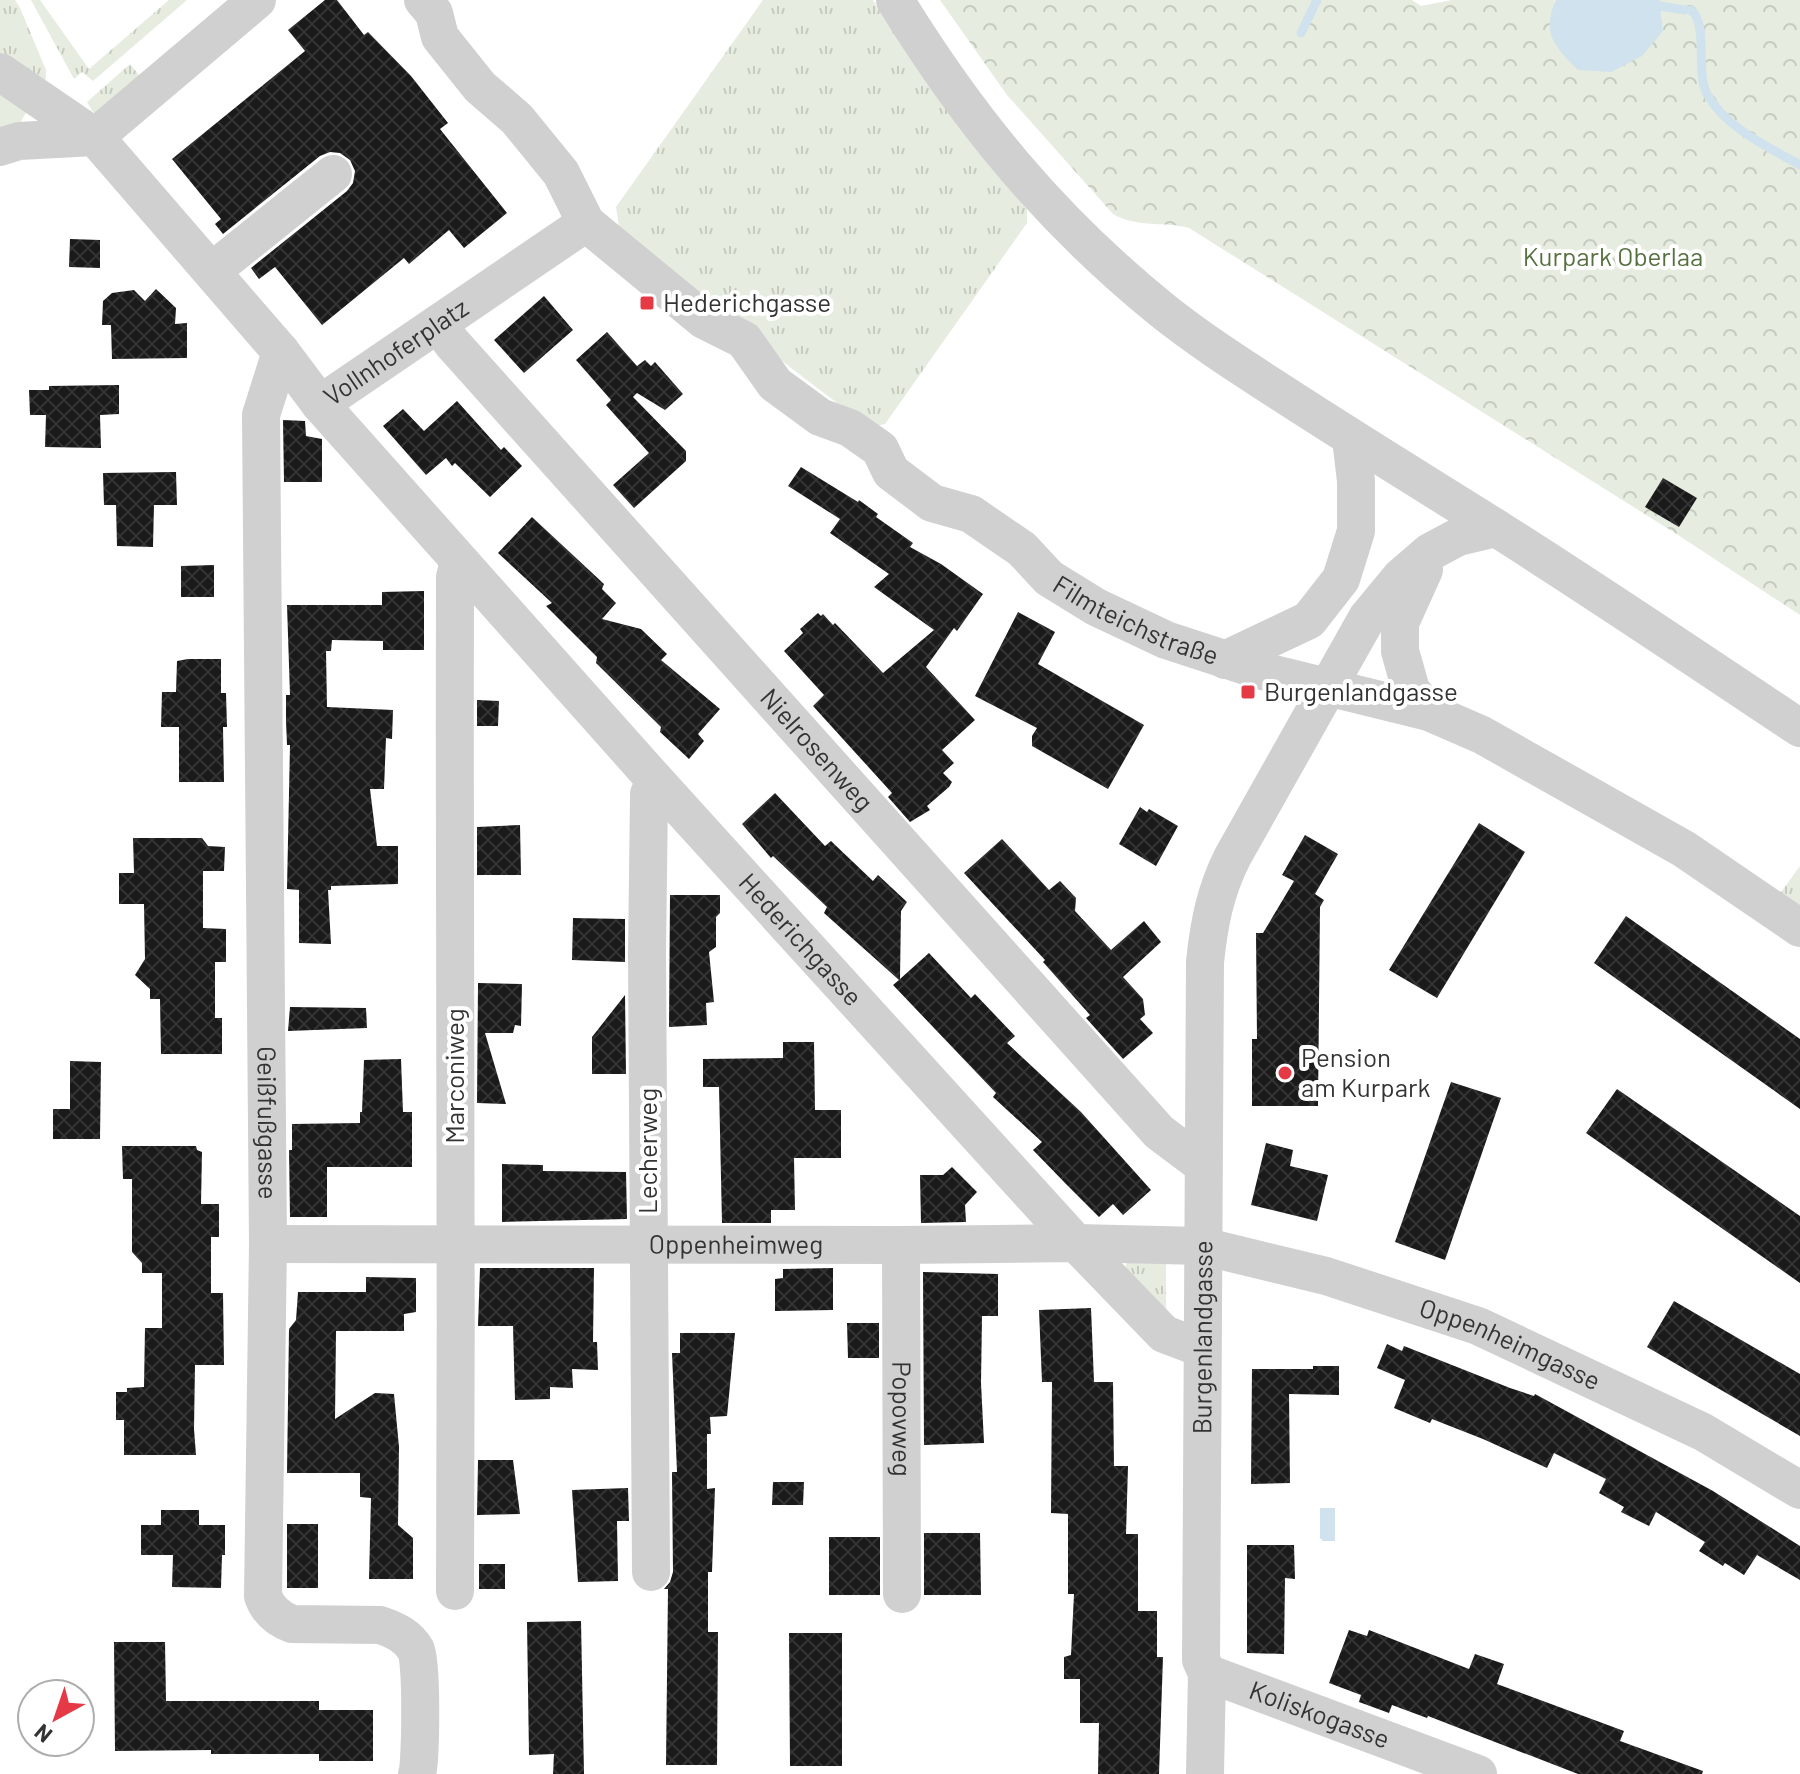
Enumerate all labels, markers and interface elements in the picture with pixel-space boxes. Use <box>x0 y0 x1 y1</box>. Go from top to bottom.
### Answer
park label: Kurpark Oberlaa <box>1523 240 1703 271</box>
place label: Hederichgasse <box>663 286 831 317</box>
street label: Vollnhoferplatz <box>317 291 473 411</box>
marker: Hederichgasse <box>638 294 656 312</box>
street label: Filmteichstraße <box>1048 568 1223 670</box>
place label: Burgenlandgasse <box>1264 675 1458 706</box>
street label: Nielrosenweg <box>755 681 881 817</box>
marker: Burgenlandgasse <box>1239 683 1257 701</box>
street label: Hederichgasse <box>733 866 870 1012</box>
street label: Marconiweg <box>438 1008 469 1144</box>
place label: Pension am Kurpark <box>1301 1041 1430 1102</box>
street label: Geißfußgasse <box>252 1046 285 1200</box>
marker: Pension am Kurpark <box>1276 1064 1294 1082</box>
street label: Lecherweg <box>631 1088 662 1214</box>
street label: Oppenheimweg <box>649 1228 823 1259</box>
street label: Burgenlandgasse <box>1185 1240 1217 1434</box>
street label: Oppenheimgasse <box>1416 1291 1606 1396</box>
street label: Popovweg <box>887 1361 919 1477</box>
street label: Koliskogasse <box>1246 1673 1394 1754</box>
north arrow <box>16 1678 96 1758</box>
text: N <box>29 1719 56 1749</box>

